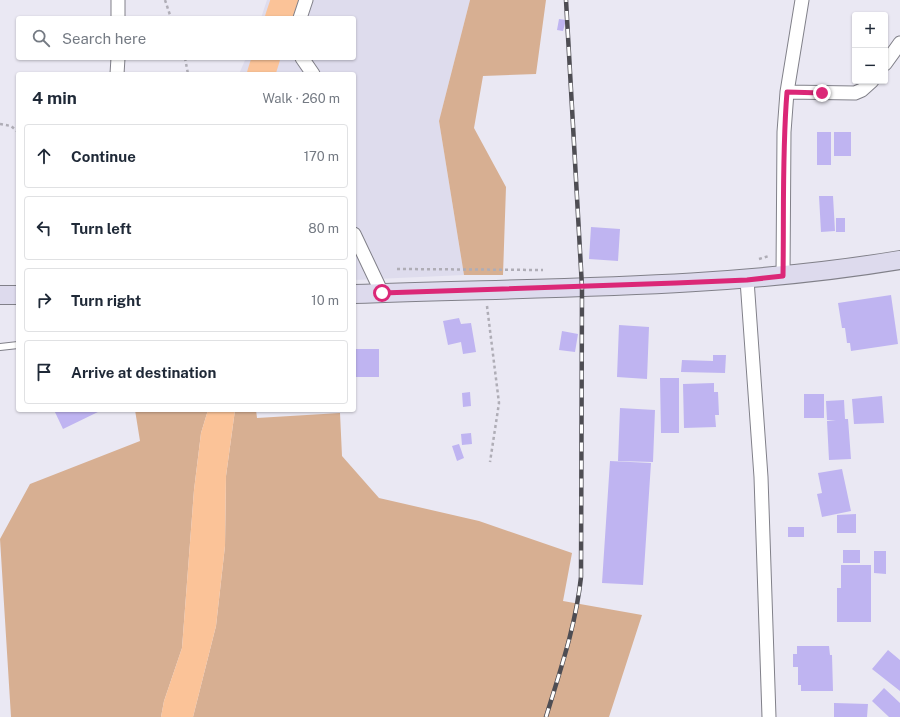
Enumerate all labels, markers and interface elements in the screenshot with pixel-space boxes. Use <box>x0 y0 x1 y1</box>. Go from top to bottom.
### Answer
map controls <box>852 12 888 84</box>
button: + <box>852 12 888 48</box>
search box <box>16 16 356 60</box>
icon: search <box>30 27 52 49</box>
text: Search here <box>62 30 146 47</box>
button: − <box>852 48 888 84</box>
route end <box>813 84 831 102</box>
text: 4 min <box>32 88 77 108</box>
text: Walk · 260 m <box>262 91 340 106</box>
icon: ahead <box>33 145 55 167</box>
text: Continue <box>71 148 136 165</box>
text: 170 m <box>304 149 339 164</box>
icon: left <box>33 217 55 239</box>
text: Turn left <box>71 220 132 237</box>
text: 80 m <box>308 221 339 236</box>
route start <box>373 284 391 302</box>
icon: right <box>33 289 55 311</box>
text: Turn right <box>71 292 141 309</box>
text: 10 m <box>311 293 339 308</box>
icon: arrive <box>33 361 55 383</box>
text: Arrive at destination <box>71 364 216 381</box>

